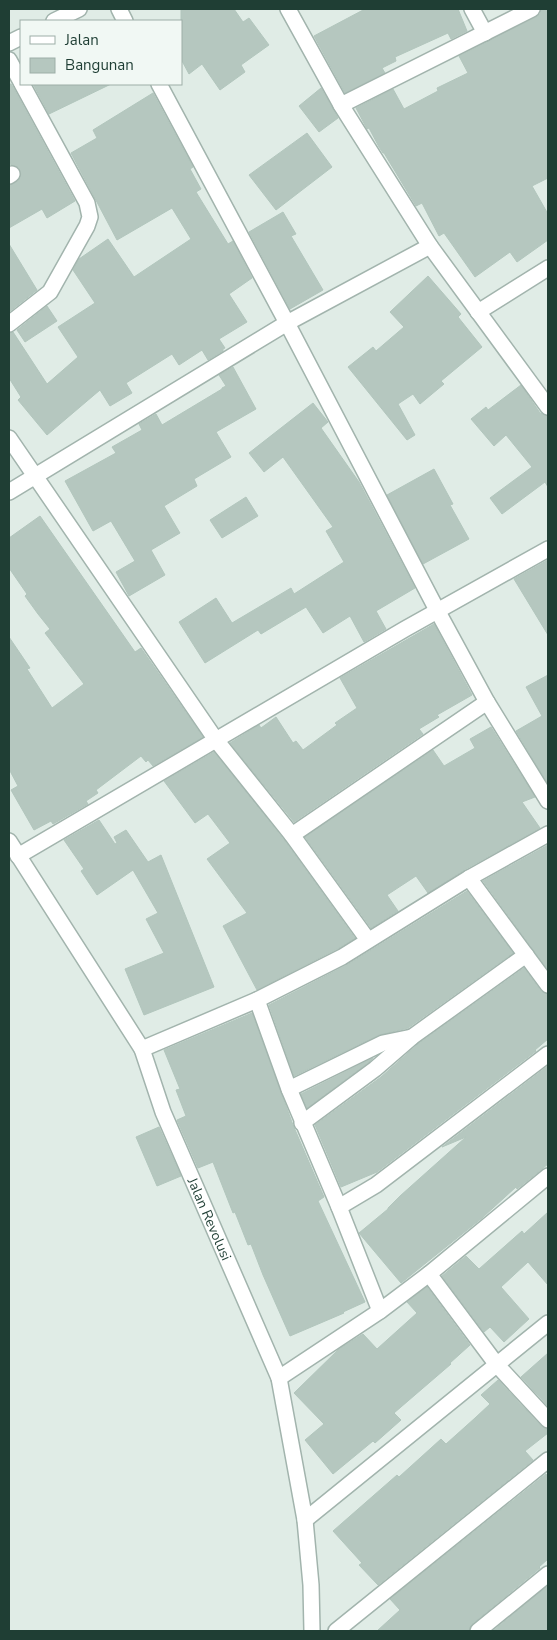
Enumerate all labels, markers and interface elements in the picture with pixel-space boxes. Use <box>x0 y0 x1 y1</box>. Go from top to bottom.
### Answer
legend <box>20 20 182 85</box>
text: Jalan <box>64 30 99 50</box>
text: Bangunan <box>65 55 134 75</box>
street label: Jalan Revolusi <box>182 1174 236 1264</box>

